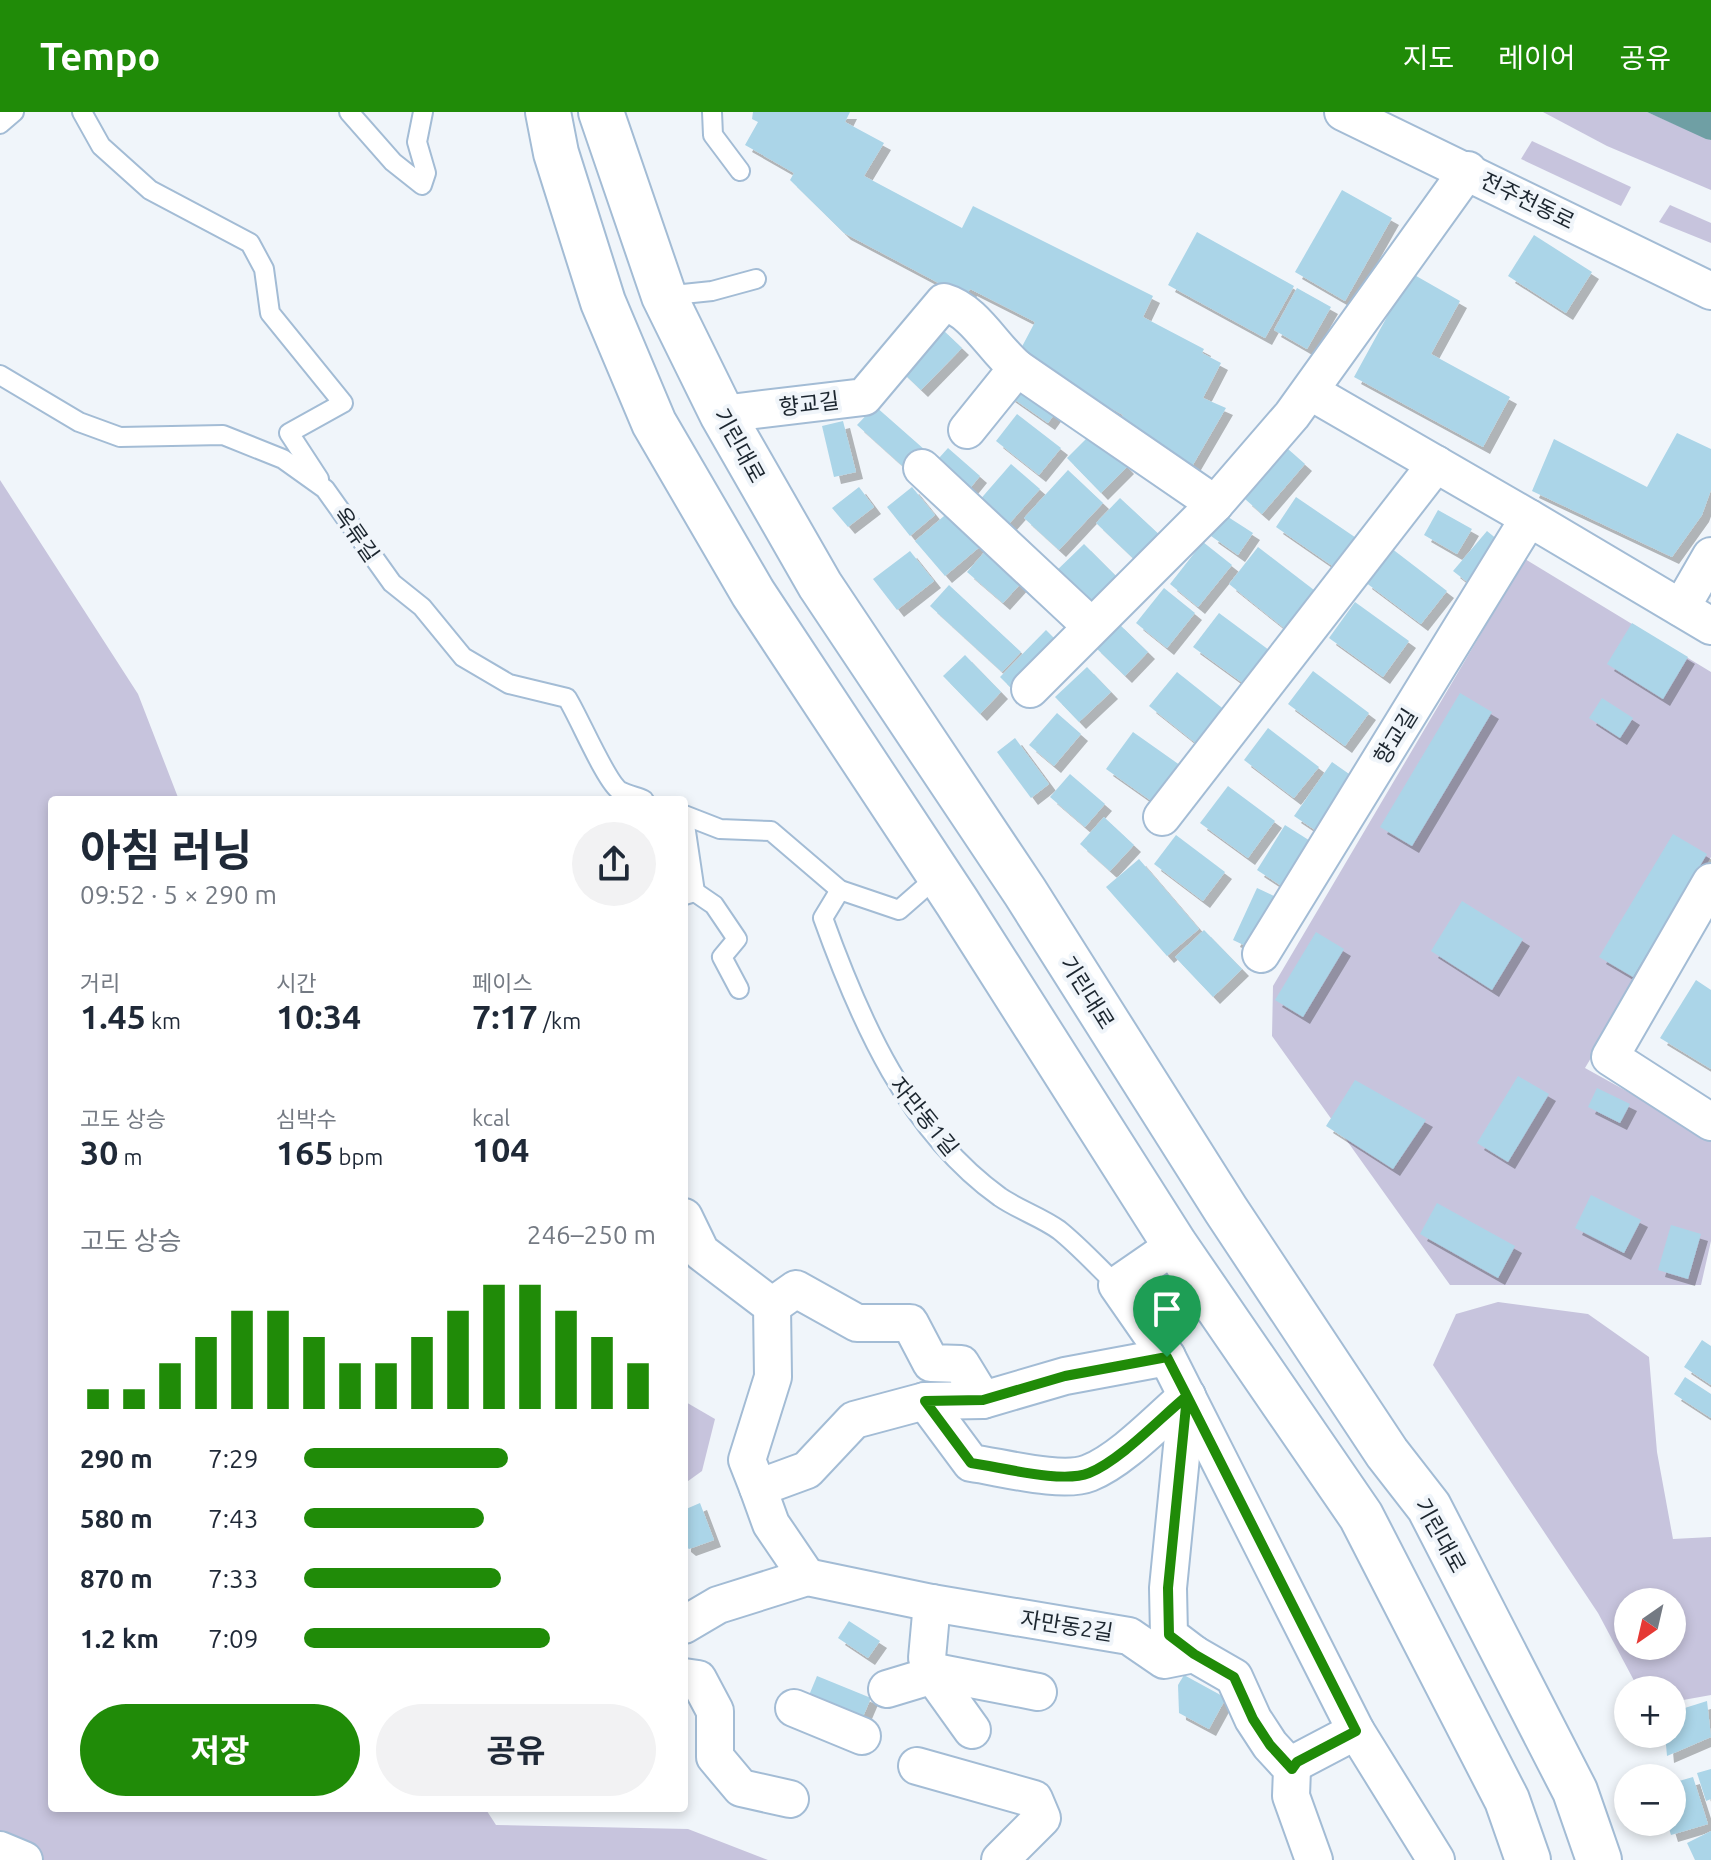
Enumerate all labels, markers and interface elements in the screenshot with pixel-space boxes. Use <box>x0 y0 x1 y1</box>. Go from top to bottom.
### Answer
text: Tempo <box>40 35 161 77</box>
text: 지도 <box>1403 42 1454 73</box>
text: 레이어 <box>1498 42 1575 73</box>
text: 공유 <box>1619 42 1671 73</box>
street label: 전주천동로 <box>1477 167 1579 233</box>
street label: 향교길 <box>777 387 841 419</box>
street label: 기린대로 <box>709 404 771 486</box>
street label: 옥류길 <box>329 502 385 566</box>
street label: 향교길 <box>1368 704 1422 768</box>
button: share <box>572 822 656 906</box>
text: 아침 러닝 <box>80 825 252 874</box>
text: 09:52 · 5 × 290 m <box>80 880 277 909</box>
street label: 기린대로 <box>1056 951 1120 1033</box>
text: 거리 <box>80 970 120 995</box>
text: 시간 <box>276 970 316 995</box>
text: 페이스 <box>472 970 533 995</box>
text: 1.45 <box>80 997 146 1035</box>
text: 10:34 <box>276 997 361 1035</box>
text: 7:17 <box>472 997 538 1035</box>
text: km <box>146 1008 181 1033</box>
text: /km <box>538 1008 581 1033</box>
street label: 자만동1길 <box>886 1072 964 1160</box>
text: kcal <box>472 1105 510 1130</box>
text: 고도 상승 <box>80 1106 166 1131</box>
text: 심박수 <box>276 1106 337 1131</box>
text: 104 <box>472 1130 530 1168</box>
text: 30 <box>80 1133 118 1171</box>
text: 165 <box>276 1133 334 1171</box>
text: m <box>118 1144 142 1169</box>
text: bpm <box>334 1144 383 1169</box>
text: 246–250 m <box>527 1220 656 1249</box>
text: 고도 상승 <box>80 1226 182 1255</box>
pin <box>1133 1275 1201 1357</box>
icon: arrive <box>1145 1287 1189 1331</box>
text: 290 m <box>80 1444 153 1473</box>
text: 7:29 <box>208 1444 258 1473</box>
street label: 기린대로 <box>1410 1494 1472 1576</box>
text: 580 m <box>80 1504 153 1533</box>
text: 7:43 <box>208 1504 258 1533</box>
text: 870 m <box>80 1564 153 1593</box>
text: 7:33 <box>208 1564 258 1593</box>
north arrow <box>1614 1588 1686 1660</box>
map controls <box>1614 1588 1686 1836</box>
street label: 자만동2길 <box>1019 1605 1115 1645</box>
text: 1.2 km <box>80 1624 159 1653</box>
text: 7:09 <box>208 1624 258 1653</box>
button: + <box>1614 1676 1686 1748</box>
button: 저장 <box>80 1704 360 1796</box>
button: 공유 <box>376 1704 656 1796</box>
button: − <box>1614 1764 1686 1836</box>

